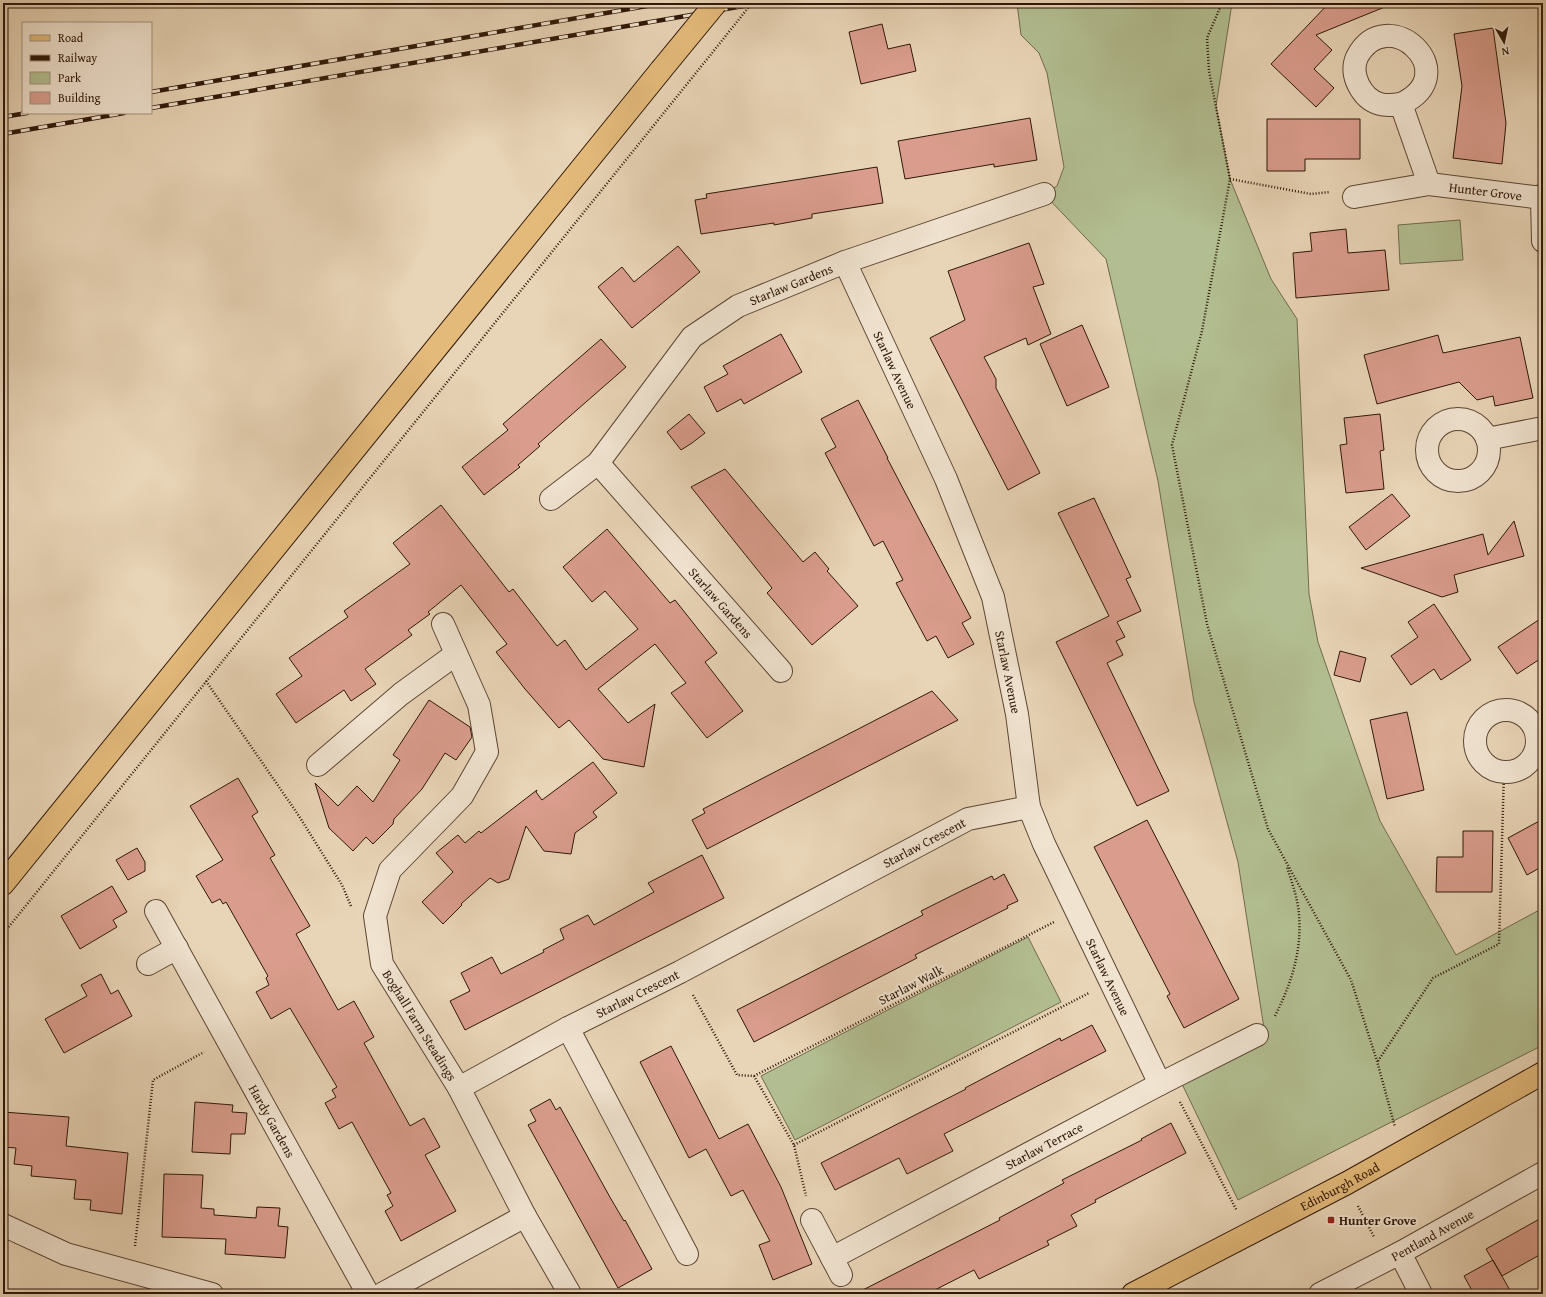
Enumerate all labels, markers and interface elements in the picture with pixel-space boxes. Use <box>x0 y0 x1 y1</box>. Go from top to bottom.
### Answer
legend <box>22 22 152 114</box>
north arrow <box>1484 22 1524 62</box>
text: Road <box>58 29 84 46</box>
text: N <box>1500 43 1510 60</box>
text: Railway <box>58 49 97 66</box>
text: Park <box>58 69 82 86</box>
text: Building <box>58 89 101 106</box>
street label: Hunter Grove <box>1448 177 1523 205</box>
street label: Starlaw Gardens <box>746 259 836 310</box>
street label: Starlaw Avenue <box>869 328 922 412</box>
street label: Starlaw Gardens <box>684 563 757 642</box>
street label: Starlaw Avenue <box>991 629 1026 715</box>
street label: Starlaw Crescent <box>879 812 969 872</box>
street label: Starlaw Avenue <box>1081 935 1135 1019</box>
street label: Starlaw Walk <box>875 960 947 1010</box>
street label: Starlaw Crescent <box>592 964 683 1022</box>
street label: Boghall Farm Steadings <box>378 966 462 1084</box>
street label: Hardy Gardens <box>244 1081 300 1161</box>
street label: Starlaw Terrace <box>1002 1117 1086 1174</box>
street label: Edinburgh Road <box>1297 1157 1383 1215</box>
street label: Pentland Avenue <box>1388 1204 1477 1266</box>
place label: Hunter Grove <box>1339 1211 1416 1230</box>
marker: Hunter Grove <box>1326 1215 1336 1225</box>

